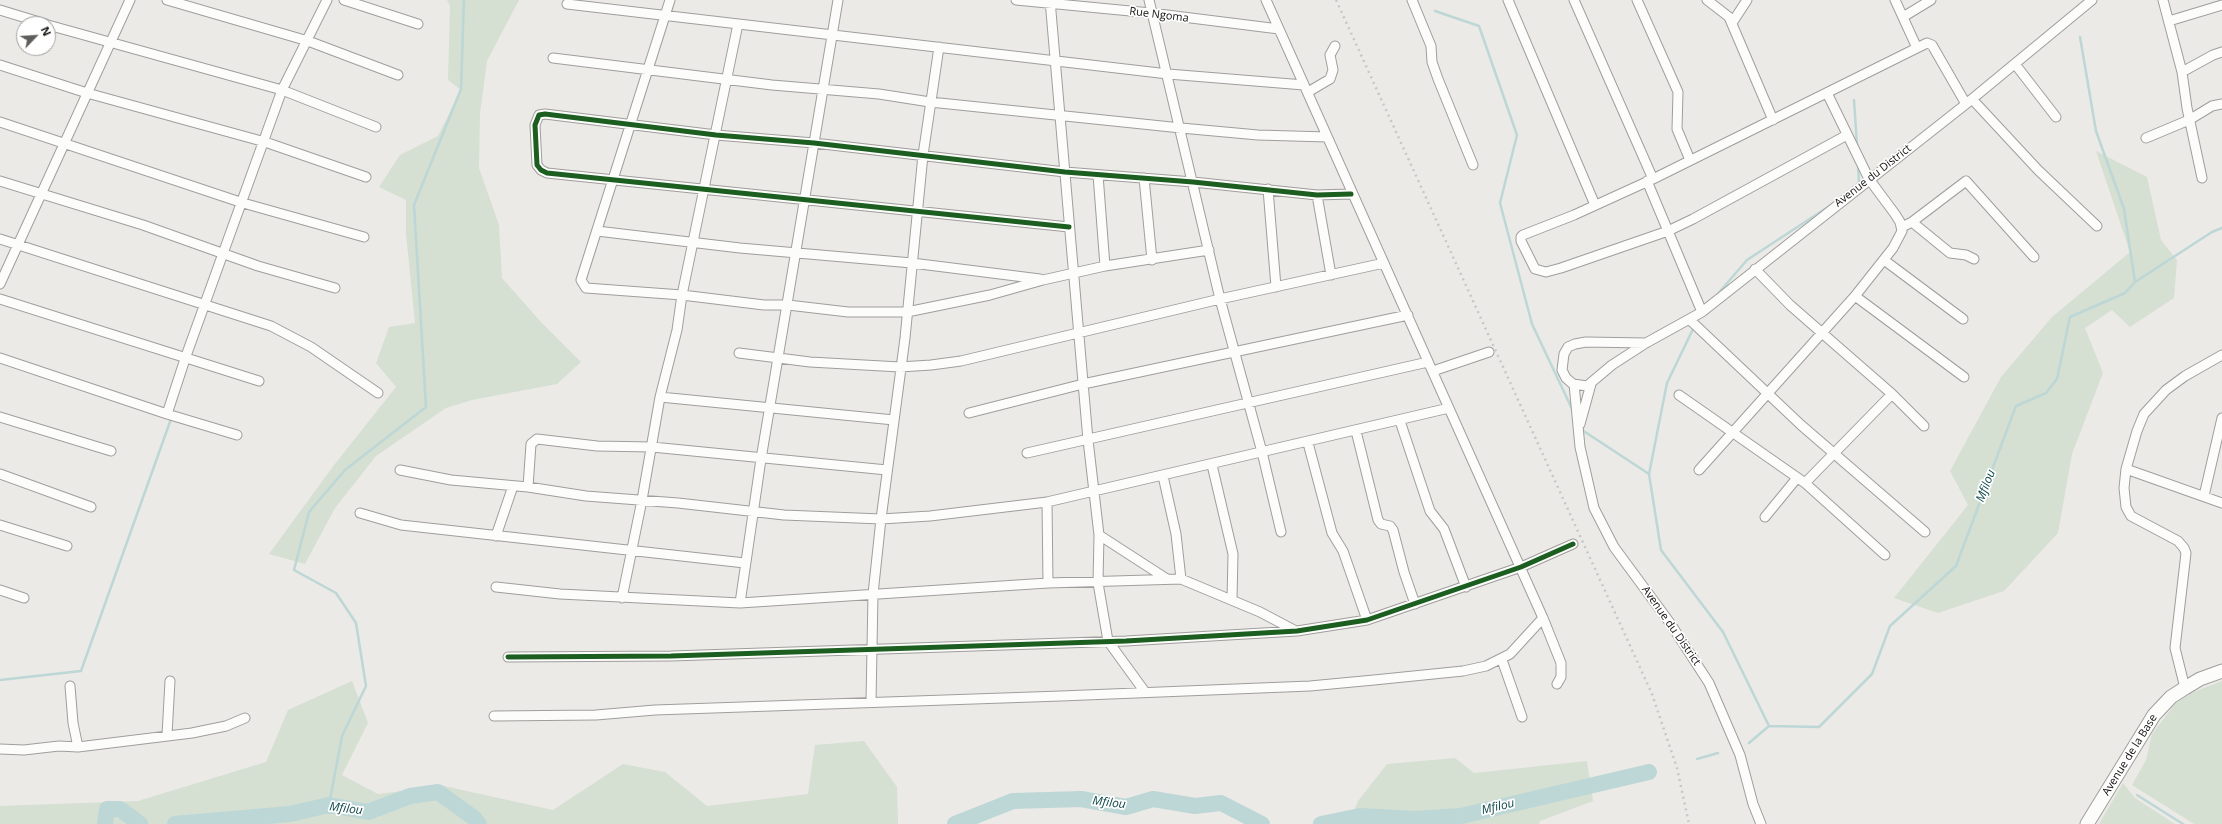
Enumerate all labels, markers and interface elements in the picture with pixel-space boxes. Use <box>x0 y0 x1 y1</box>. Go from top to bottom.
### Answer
street label: Rue Ngoma <box>1129 5 1189 25</box>
north arrow <box>16 16 56 56</box>
text: N <box>38 24 55 38</box>
street label: Avenue du District <box>1832 142 1914 210</box>
water label: Mfilou <box>1973 468 1999 504</box>
street label: Avenue du District <box>1639 584 1703 668</box>
street label: Avenue de la Base <box>2100 712 2160 798</box>
water label: Mfilou <box>1091 794 1127 812</box>
water label: Mfilou <box>1480 796 1516 818</box>
water label: Mfilou <box>328 800 364 818</box>

